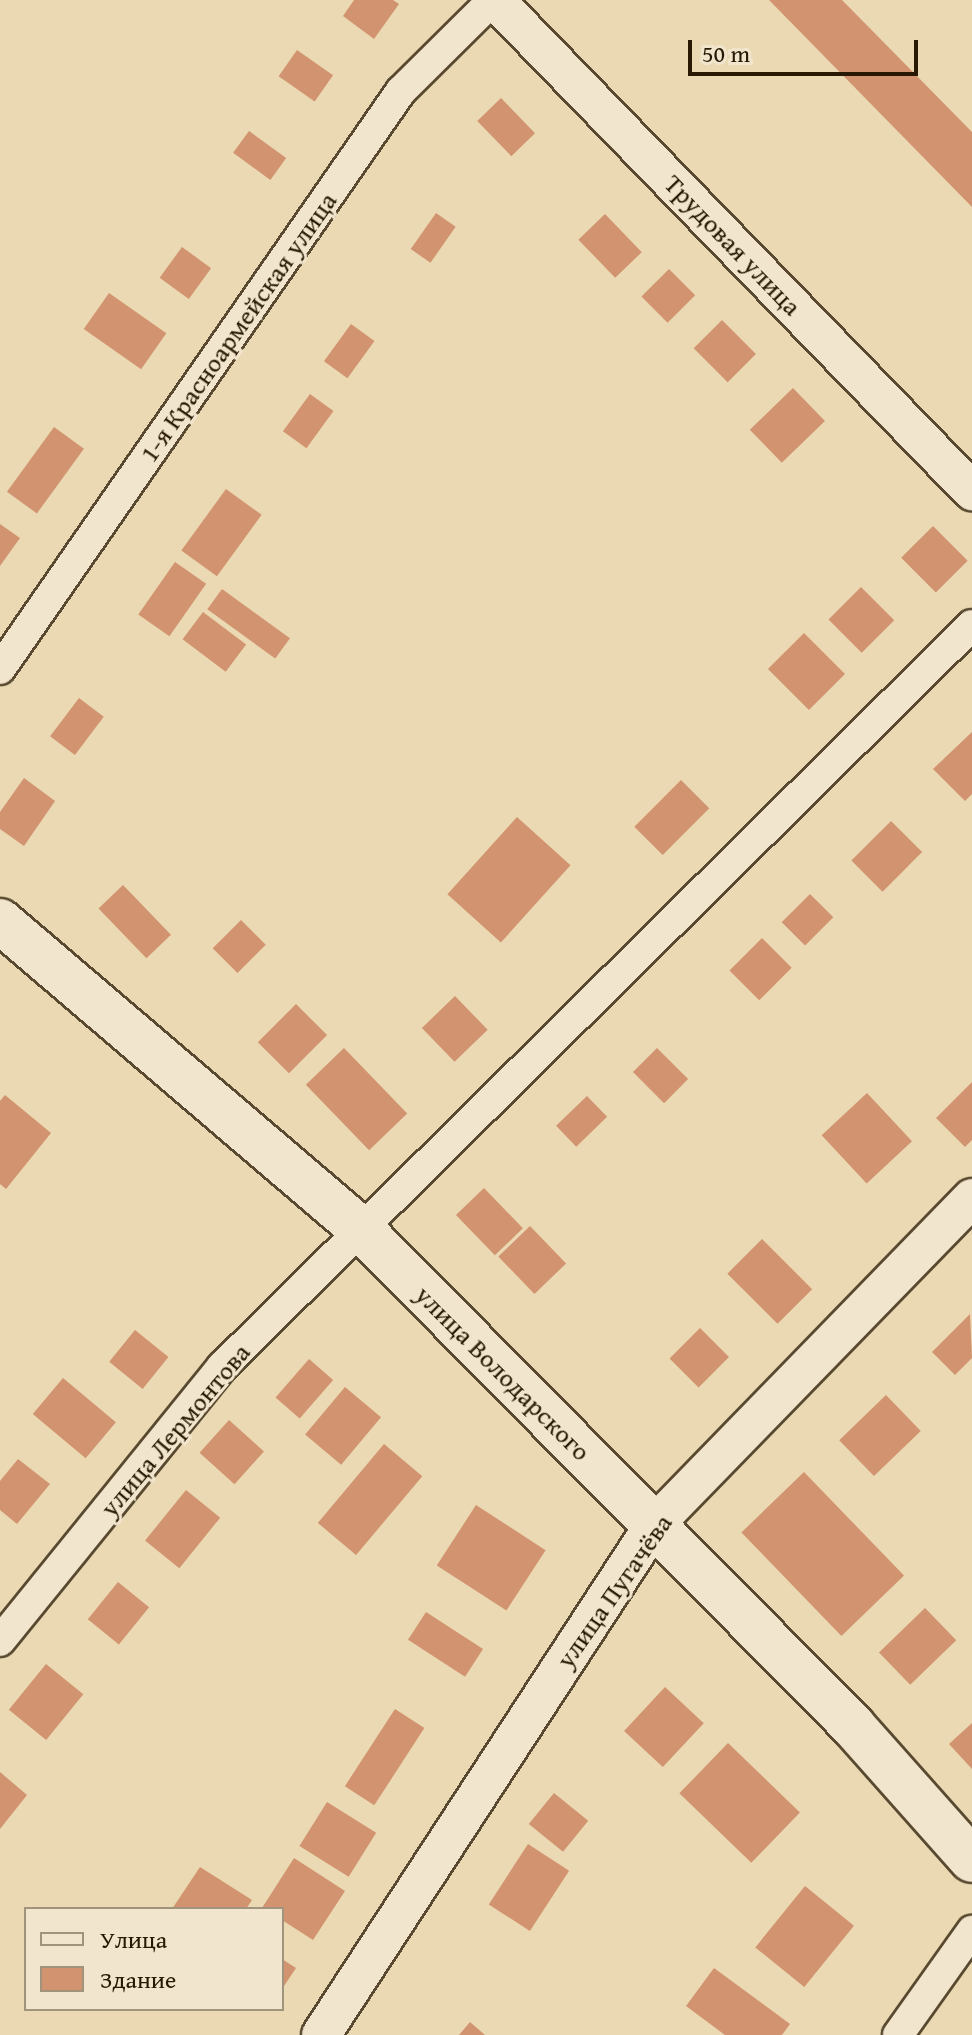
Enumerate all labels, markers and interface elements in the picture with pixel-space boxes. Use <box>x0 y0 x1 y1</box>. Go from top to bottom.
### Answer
scale bar <box>692 24 922 74</box>
text: 50 m <box>702 36 750 71</box>
street label: Трудовая улица <box>658 168 808 322</box>
street label: 1-я Красноармейская улица <box>133 186 343 468</box>
street label: улица Володарского <box>409 1279 597 1467</box>
street label: улица Лермонтова <box>93 1337 257 1523</box>
street label: улица Пугачёва <box>549 1508 679 1674</box>
legend <box>24 1907 284 2011</box>
text: Улица <box>100 1922 167 1957</box>
text: Здание <box>100 1962 176 1997</box>

